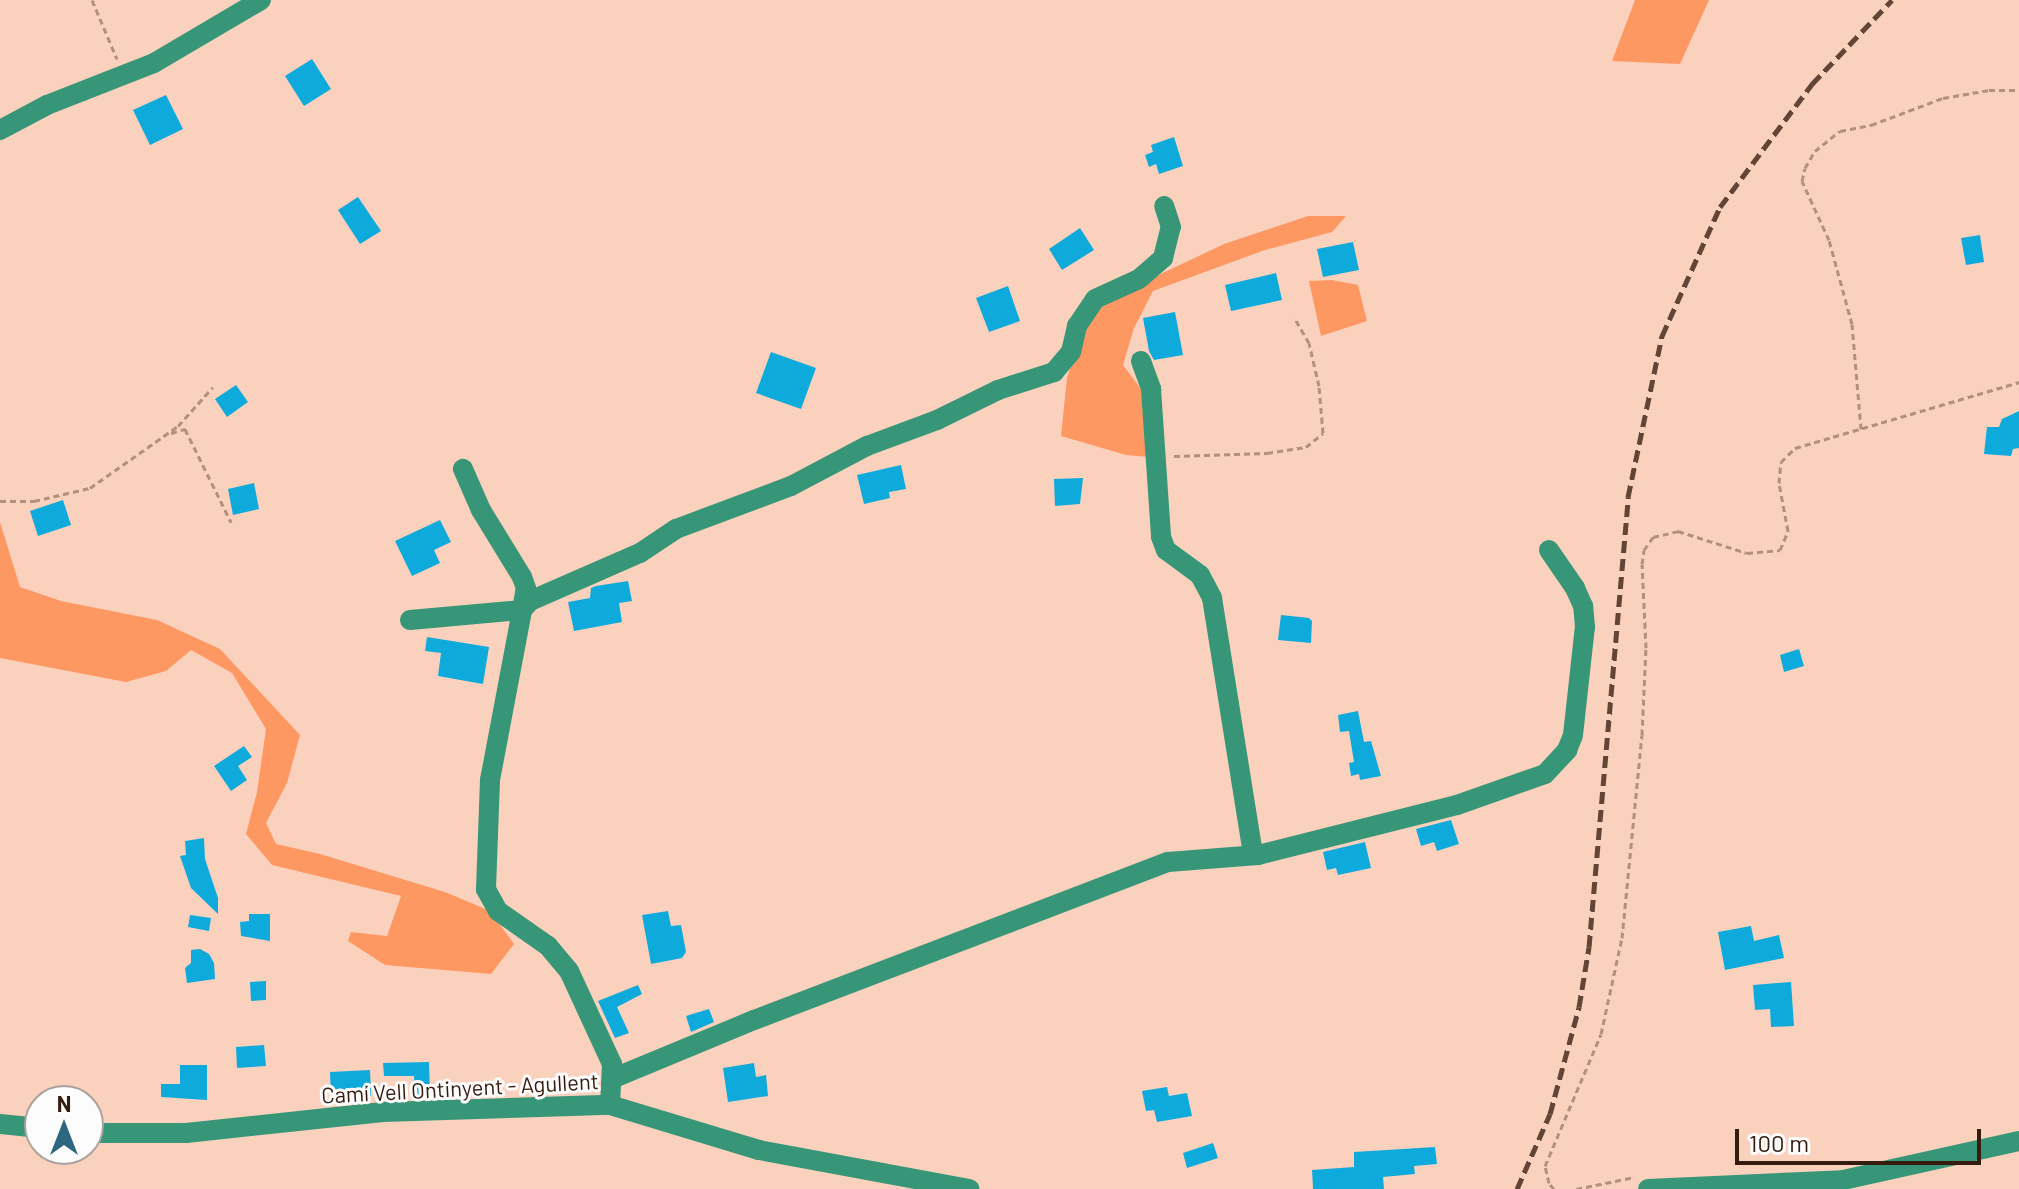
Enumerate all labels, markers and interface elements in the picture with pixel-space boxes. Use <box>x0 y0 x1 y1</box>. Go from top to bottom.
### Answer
street label: Camí Vell Ontinyent - Agullent <box>321 1068 599 1108</box>
north arrow <box>24 1085 104 1165</box>
text: N <box>57 1090 71 1116</box>
scale bar <box>1739 1113 1985 1163</box>
text: 100 m <box>1749 1128 1809 1157</box>

